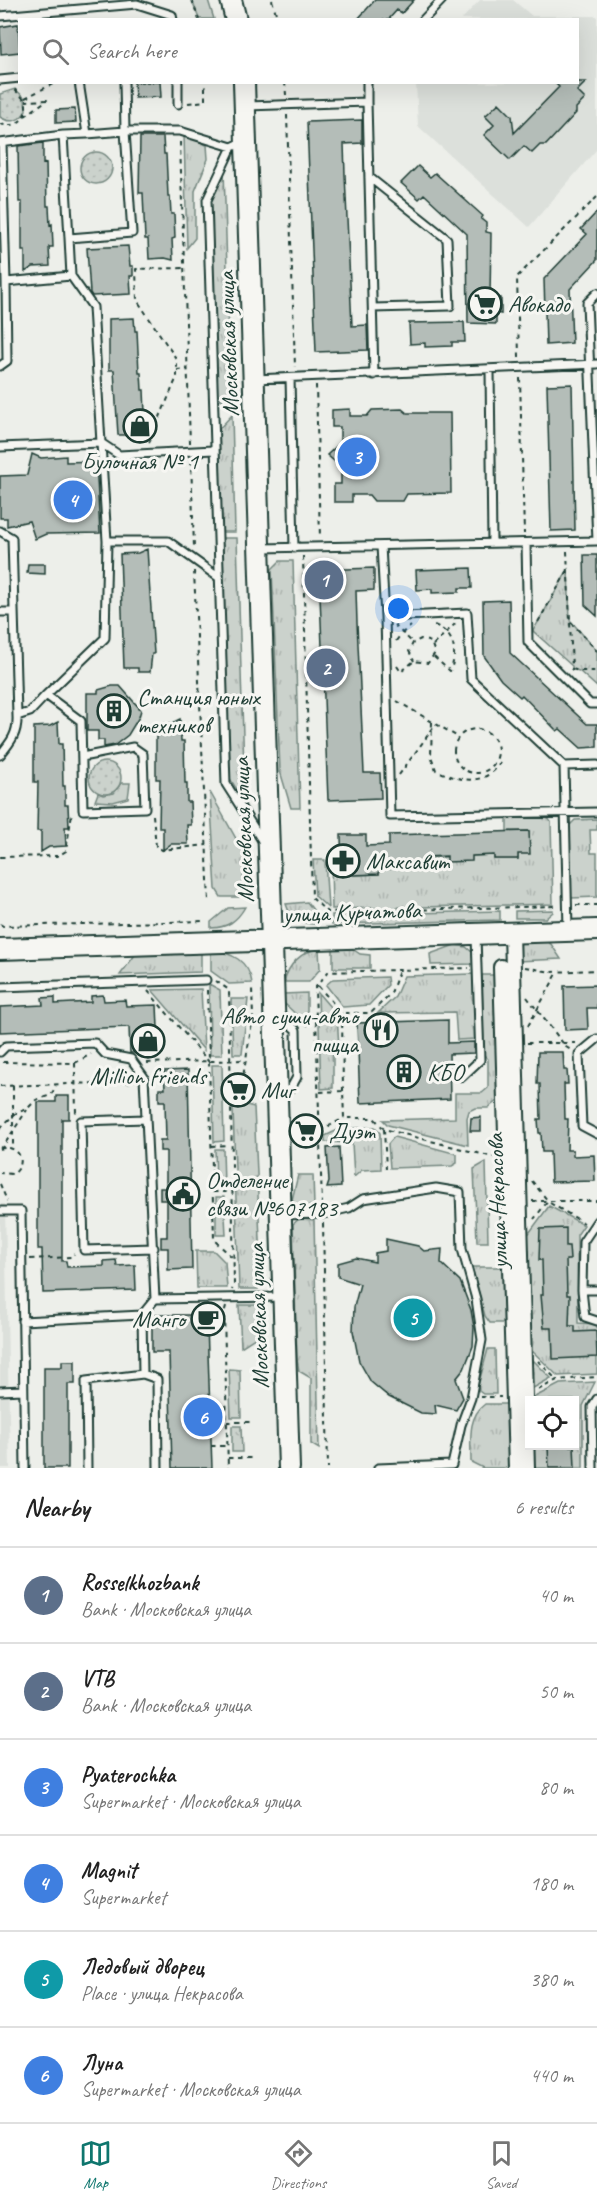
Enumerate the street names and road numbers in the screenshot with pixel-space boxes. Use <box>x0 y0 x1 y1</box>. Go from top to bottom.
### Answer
street label: Московская улица <box>210 269 246 417</box>
street label: Московская улица <box>225 755 261 903</box>
street label: улица Курчатова <box>280 895 423 929</box>
street label: улица Некрасова <box>480 1131 514 1271</box>
street label: Московская улица <box>240 1241 276 1389</box>

